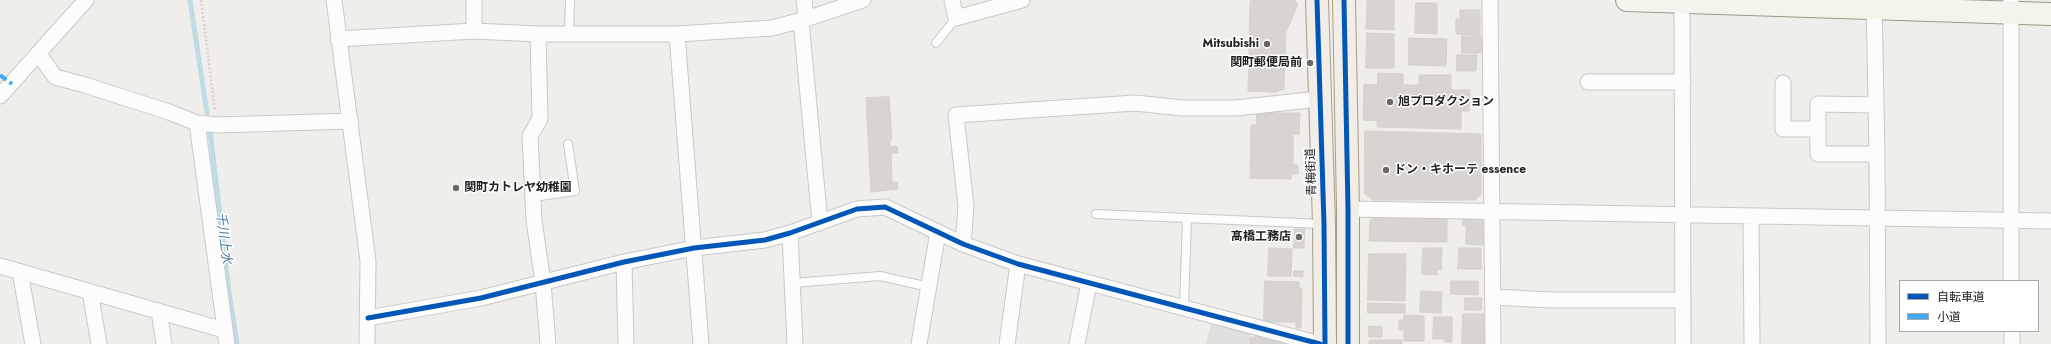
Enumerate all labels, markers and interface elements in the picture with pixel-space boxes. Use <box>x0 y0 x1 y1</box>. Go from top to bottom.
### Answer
place label: Mitsubishi <box>1202 37 1259 51</box>
marker: Mitsubishi <box>1262 39 1272 49</box>
place label: 関町郵便局前 <box>1230 56 1302 70</box>
marker: 関町郵便局前 <box>1305 58 1315 68</box>
place label: 旭プロダクション <box>1398 95 1494 109</box>
marker: 旭プロダクション <box>1385 97 1395 107</box>
street label: 青梅街道 <box>1304 148 1320 196</box>
place label: ドン・キホーテ essence <box>1394 163 1526 177</box>
marker: ドン・キホーテ essence <box>1381 165 1391 175</box>
place label: 関町カトレヤ幼稚園 <box>464 181 572 195</box>
marker: 関町カトレヤ幼稚園 <box>451 183 461 193</box>
water label: 千川上水 <box>212 211 234 265</box>
place label: 髙橋工務店 <box>1231 230 1291 244</box>
marker: 髙橋工務店 <box>1294 232 1304 242</box>
legend <box>1899 280 2039 332</box>
text: 自転車道 <box>1937 288 1985 306</box>
text: 小道 <box>1937 308 1961 326</box>

